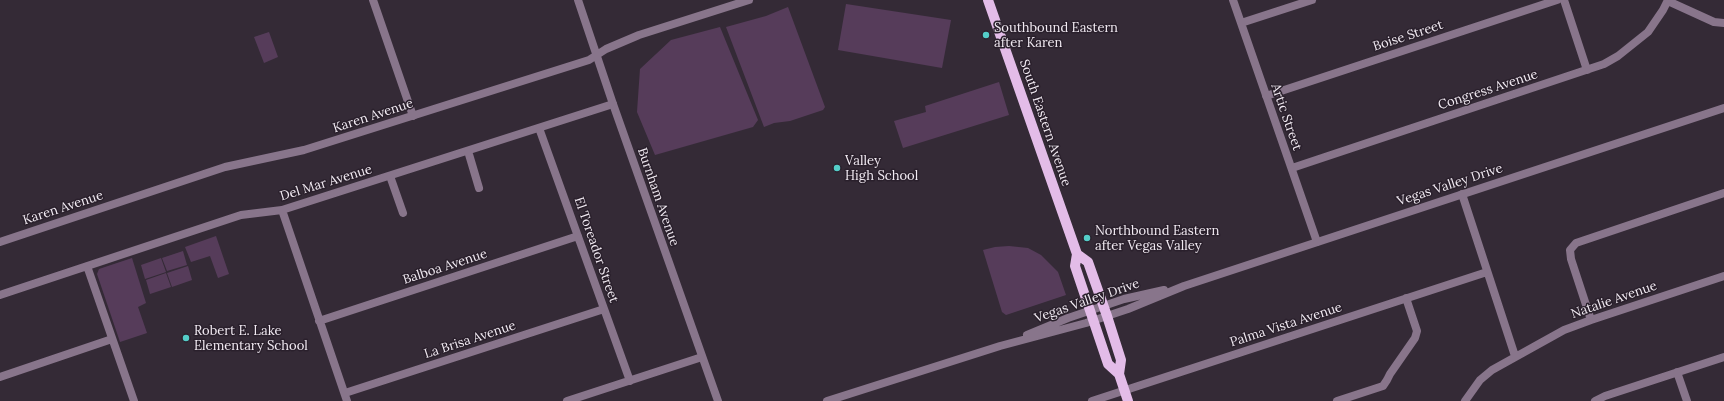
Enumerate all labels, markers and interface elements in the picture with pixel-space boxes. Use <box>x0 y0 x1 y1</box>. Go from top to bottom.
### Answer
street label: Boise Street <box>1371 17 1445 55</box>
place label: Southbound Eastern after Karen <box>994 20 1118 51</box>
marker: Southbound Eastern after Karen <box>981 30 991 40</box>
street label: South Eastern Avenue <box>1016 58 1074 188</box>
street label: Congress Avenue <box>1436 67 1540 113</box>
street label: Artic Street <box>1267 81 1305 153</box>
street label: Karen Avenue <box>331 96 415 136</box>
street label: Burnham Avenue <box>634 146 682 248</box>
place label: Valley High School <box>845 153 918 184</box>
street label: Vegas Valley Drive <box>1395 161 1505 209</box>
street label: Del Mar Avenue <box>278 162 374 204</box>
marker: Valley High School <box>832 163 842 173</box>
street label: Karen Avenue <box>21 188 105 228</box>
street label: El Toreador Street <box>571 195 621 305</box>
place label: Northbound Eastern after Vegas Valley <box>1095 223 1219 254</box>
marker: Northbound Eastern after Vegas Valley <box>1082 233 1092 243</box>
street label: Balboa Avenue <box>401 246 489 288</box>
street label: Vegas Valley Drive <box>1032 276 1142 326</box>
street label: Natalie Avenue <box>1569 278 1659 322</box>
street label: Palma Vista Avenue <box>1228 300 1344 350</box>
street label: La Brisa Avenue <box>422 318 518 362</box>
place label: Robert E. Lake Elementary School <box>194 323 308 354</box>
marker: Robert E. Lake Elementary School <box>181 333 191 343</box>

